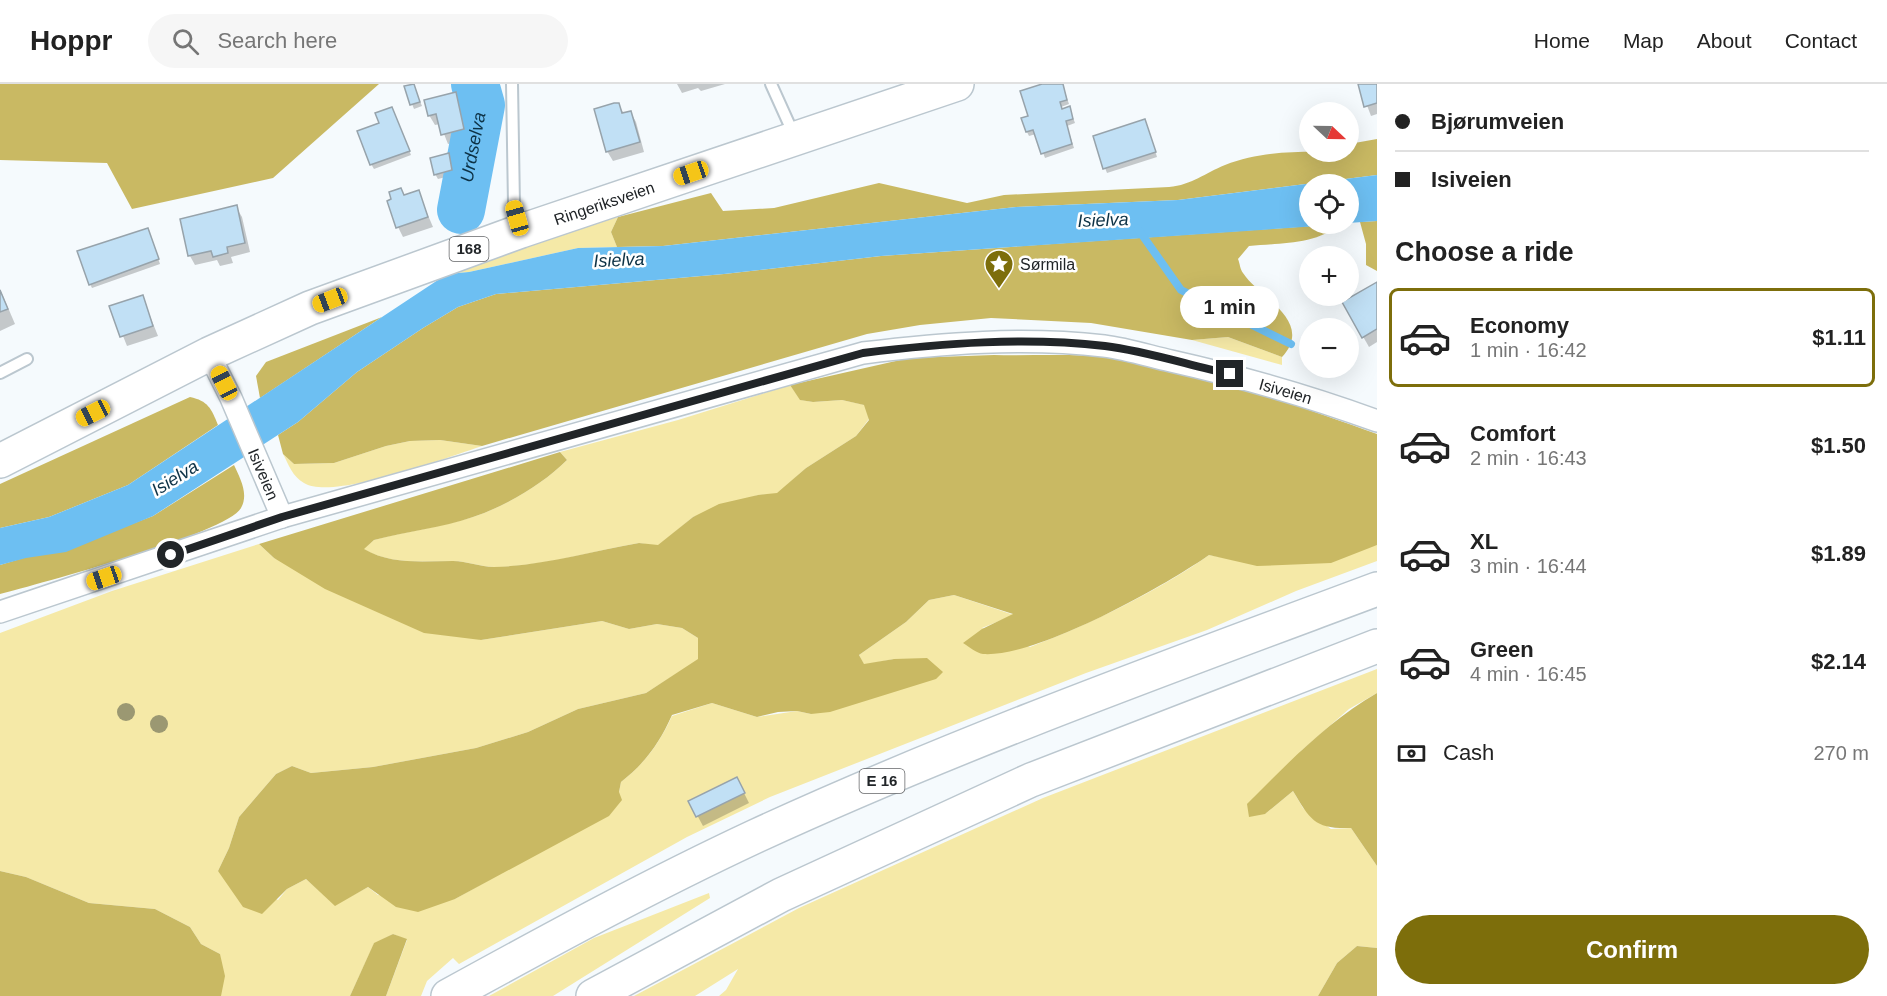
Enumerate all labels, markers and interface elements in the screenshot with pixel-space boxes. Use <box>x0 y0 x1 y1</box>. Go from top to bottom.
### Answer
search box <box>148 14 568 68</box>
text: Hoppr <box>30 25 112 56</box>
icon: search <box>169 25 202 58</box>
text: Search here <box>217 28 337 53</box>
text: Home <box>1534 29 1590 52</box>
text: Map <box>1623 29 1664 52</box>
text: About <box>1697 29 1752 52</box>
text: Contact <box>1785 29 1857 52</box>
north arrow <box>1299 102 1359 162</box>
map controls <box>1299 102 1359 378</box>
text: Bjørumveien <box>1431 109 1564 134</box>
water label: Urdselva <box>457 110 489 184</box>
car <box>671 159 711 187</box>
text: Isiveien <box>1431 167 1512 192</box>
button: locate <box>1299 174 1359 234</box>
street label: Ringeriksveien <box>552 179 657 228</box>
car <box>503 198 531 238</box>
water label: Isielva <box>1077 209 1129 231</box>
road number: 168 <box>450 237 488 261</box>
text: Choose a ride <box>1395 237 1574 267</box>
button: + <box>1299 246 1359 306</box>
place icon: Sørmila <box>983 248 1015 290</box>
water label: Isielva <box>593 249 645 271</box>
place label: Sørmila <box>1020 256 1075 273</box>
car <box>310 285 350 315</box>
callout: 1 min <box>1180 287 1280 329</box>
text: 1 min <box>1203 296 1256 318</box>
icon: car <box>1398 311 1452 365</box>
text: Economy <box>1470 313 1569 338</box>
button: − <box>1299 318 1359 378</box>
text: $1.11 <box>1812 325 1866 350</box>
text: 1 min · 16:42 <box>1470 339 1587 361</box>
route end <box>1216 360 1243 387</box>
car <box>208 363 240 403</box>
street label: Isiveien <box>1257 375 1314 407</box>
car <box>73 397 113 429</box>
icon: car <box>1398 419 1452 473</box>
text: Comfort <box>1470 421 1556 446</box>
text: $1.50 <box>1811 433 1866 458</box>
street label: Isiveien <box>245 446 282 503</box>
text: 2 min · 16:43 <box>1470 447 1587 469</box>
water label: Isielva <box>148 456 202 500</box>
icon: car <box>1398 527 1452 581</box>
text: XL <box>1470 529 1498 554</box>
route start <box>157 541 184 568</box>
text: $1.89 <box>1811 541 1866 566</box>
text: 3 min · 16:44 <box>1470 555 1587 577</box>
car <box>84 564 124 592</box>
icon: car <box>1398 635 1452 689</box>
text: Green <box>1470 637 1534 662</box>
text: $2.14 <box>1811 649 1866 674</box>
text: 4 min · 16:45 <box>1470 663 1587 685</box>
icon: cash <box>1395 737 1428 770</box>
text: Cash <box>1443 740 1494 765</box>
text: 270 m <box>1813 742 1869 764</box>
road number: E 16 <box>860 769 904 793</box>
button: Confirm <box>1395 915 1869 984</box>

